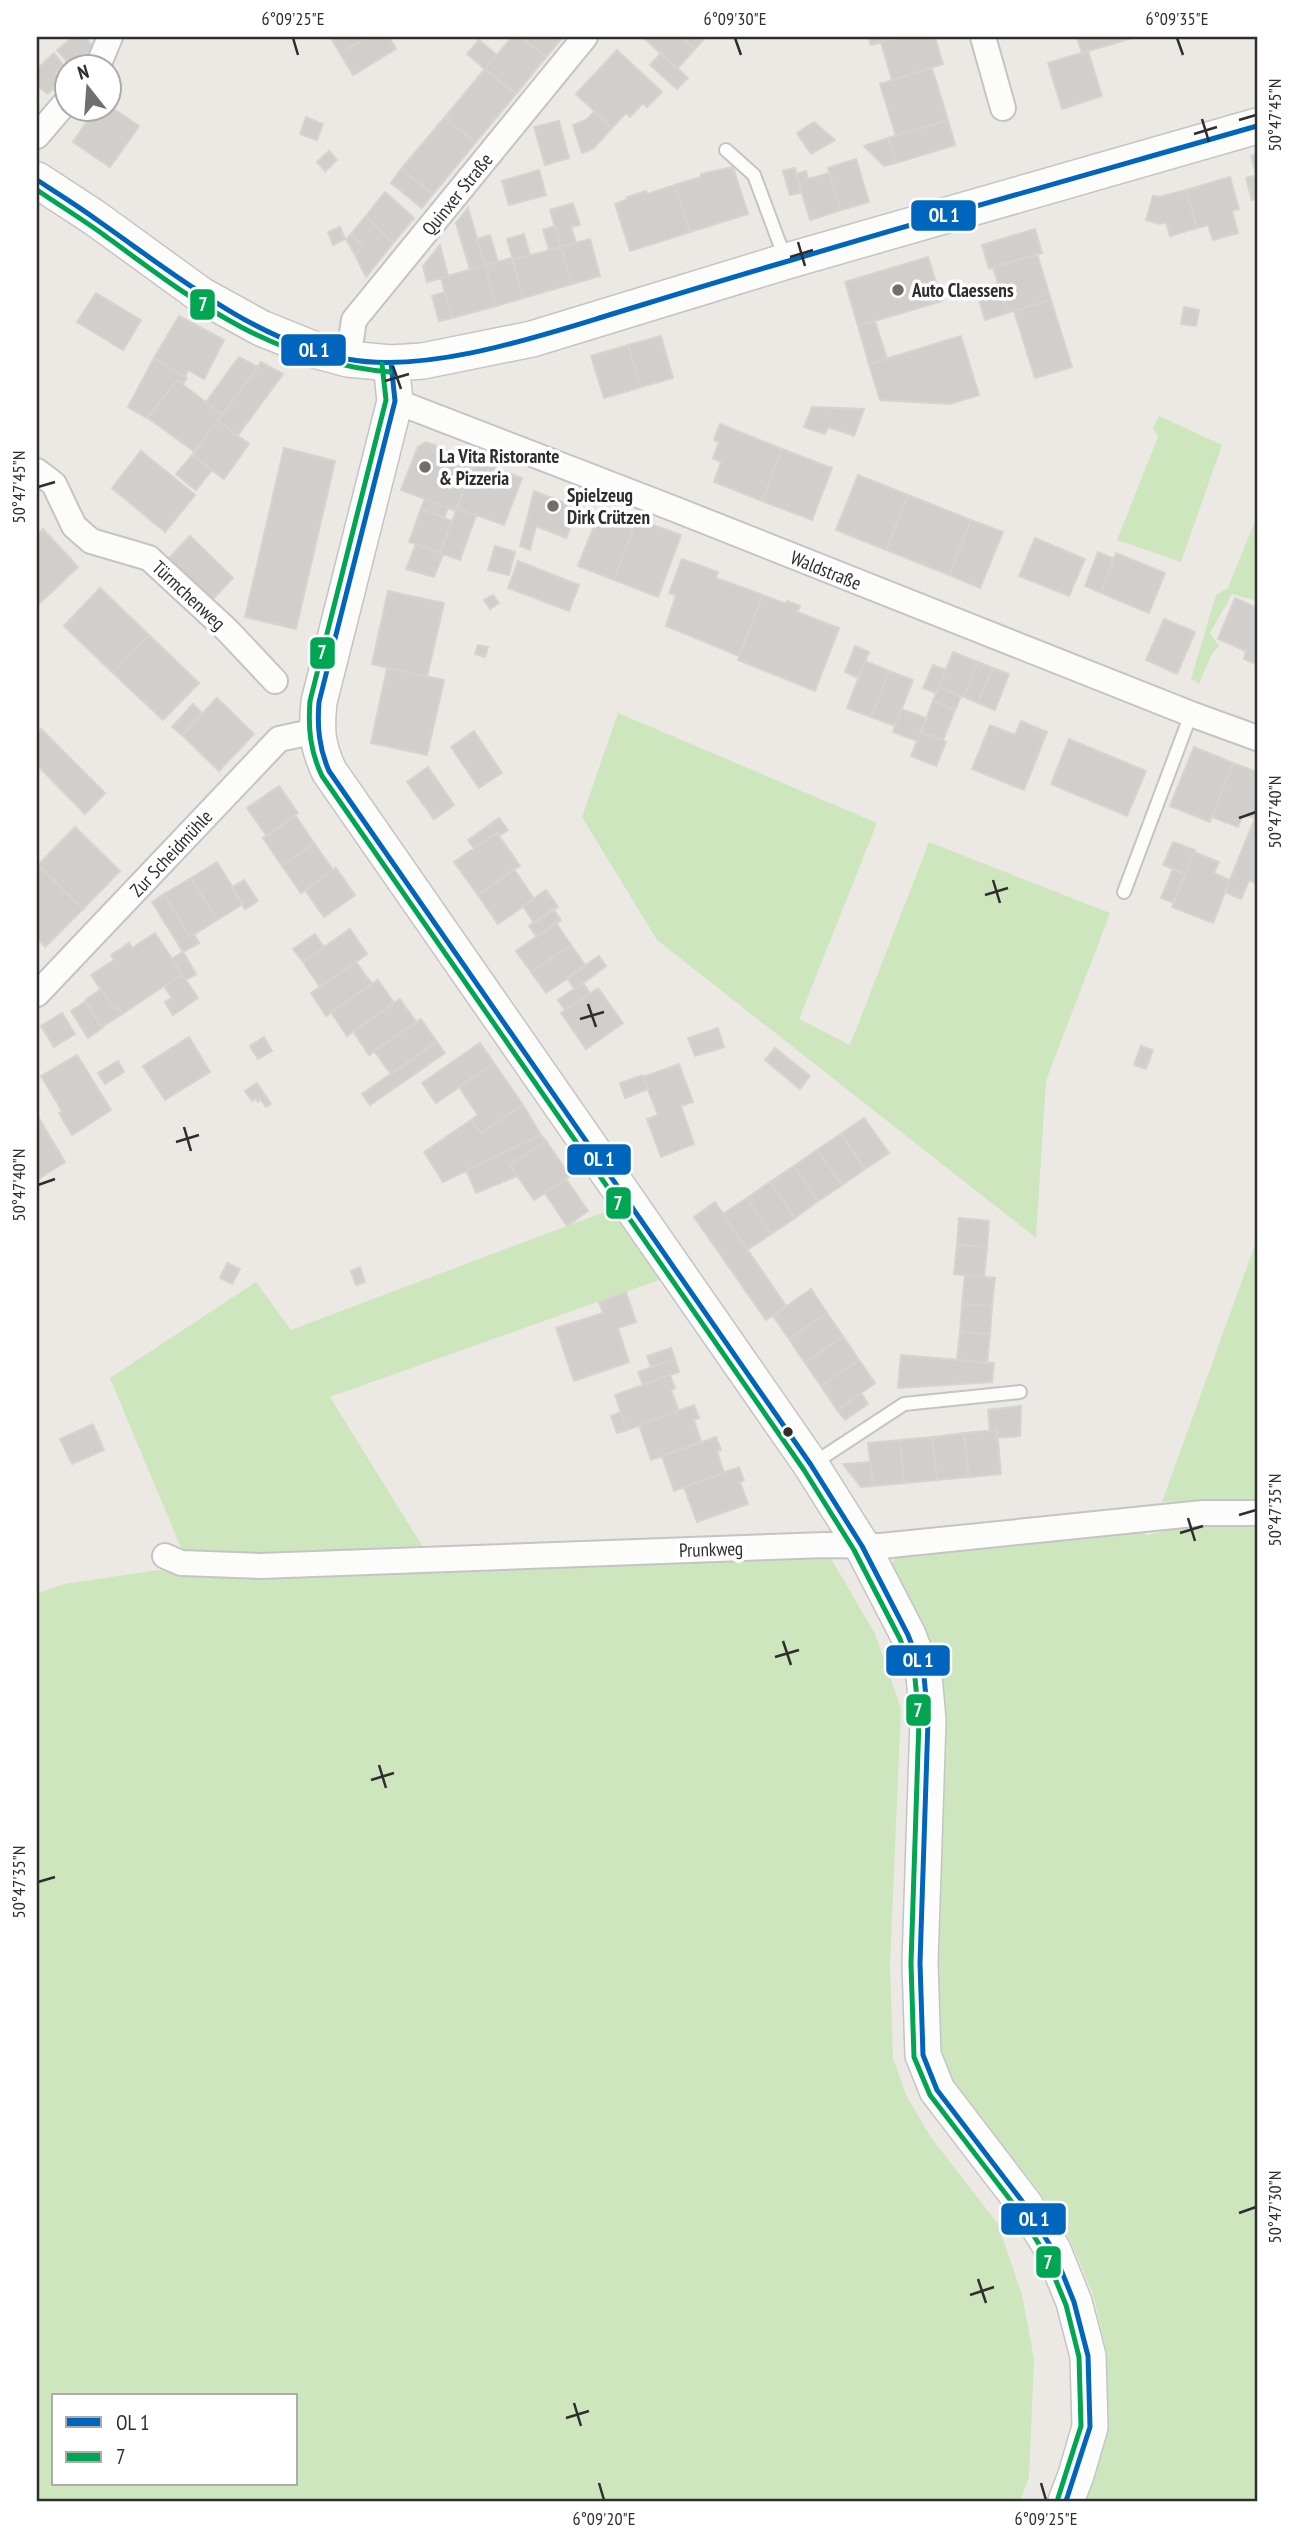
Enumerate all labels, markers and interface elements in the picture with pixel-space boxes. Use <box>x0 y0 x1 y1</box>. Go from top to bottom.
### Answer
text: 6°09'25"E <box>262 7 324 30</box>
text: 6°09'30"E <box>704 7 766 30</box>
text: 6°09'35"E <box>1146 7 1208 30</box>
north arrow <box>52 52 122 122</box>
text: N <box>75 59 91 85</box>
text: 50°47'45"N <box>1263 79 1286 151</box>
street label: Quinxer Straße <box>417 148 498 240</box>
line badge: OL 1 <box>910 199 977 232</box>
text: OL 1 <box>929 203 959 227</box>
place label: Auto Claessens <box>911 278 1014 302</box>
marker: Auto Claessens <box>890 282 906 298</box>
line badge: 7 <box>189 288 216 321</box>
text: 7 <box>198 292 208 316</box>
line badge: OL 1 <box>280 333 347 367</box>
text: OL 1 <box>299 338 329 362</box>
place label: La Vita Ristorante & Pizzeria <box>439 444 560 490</box>
text: 50°47'45"N <box>7 451 30 523</box>
marker: La Vita Ristorante & Pizzeria <box>417 459 433 475</box>
place label: Spielzeug Dirk Crützen <box>567 483 650 529</box>
marker: Spielzeug Dirk Crützen <box>545 498 561 514</box>
street label: Waldstraße <box>787 545 865 595</box>
street label: Türmchenweg <box>147 555 231 635</box>
line badge: 7 <box>309 636 336 670</box>
text: 7 <box>317 640 327 664</box>
text: 50°47'40"N <box>1263 776 1286 848</box>
street label: Zur Scheidmühle <box>125 804 217 901</box>
line badge: OL 1 <box>566 1143 632 1176</box>
text: OL 1 <box>584 1147 614 1171</box>
text: 50°47'40"N <box>7 1149 30 1221</box>
line badge: 7 <box>605 1186 632 1220</box>
text: 7 <box>613 1191 623 1215</box>
unlabelled marker <box>781 1425 795 1439</box>
text: 50°47'35"N <box>1263 1474 1286 1546</box>
street label: Prunkweg <box>679 1536 743 1562</box>
line badge: OL 1 <box>885 1644 951 1677</box>
text: OL 1 <box>903 1648 933 1672</box>
line badge: 7 <box>905 1693 932 1727</box>
text: 7 <box>913 1698 923 1722</box>
text: 50°47'35"N <box>7 1846 30 1918</box>
text: 50°47'30"N <box>1263 2171 1286 2243</box>
line badge: OL 1 <box>1000 2202 1067 2236</box>
text: OL 1 <box>1019 2207 1049 2231</box>
line badge: 7 <box>1035 2245 1062 2279</box>
text: 7 <box>1043 2250 1053 2274</box>
legend <box>52 2394 298 2486</box>
text: OL 1 <box>116 2409 149 2436</box>
text: 7 <box>116 2443 125 2470</box>
text: 6°09'20"E <box>573 2507 635 2530</box>
text: 6°09'25"E <box>1015 2507 1077 2530</box>

